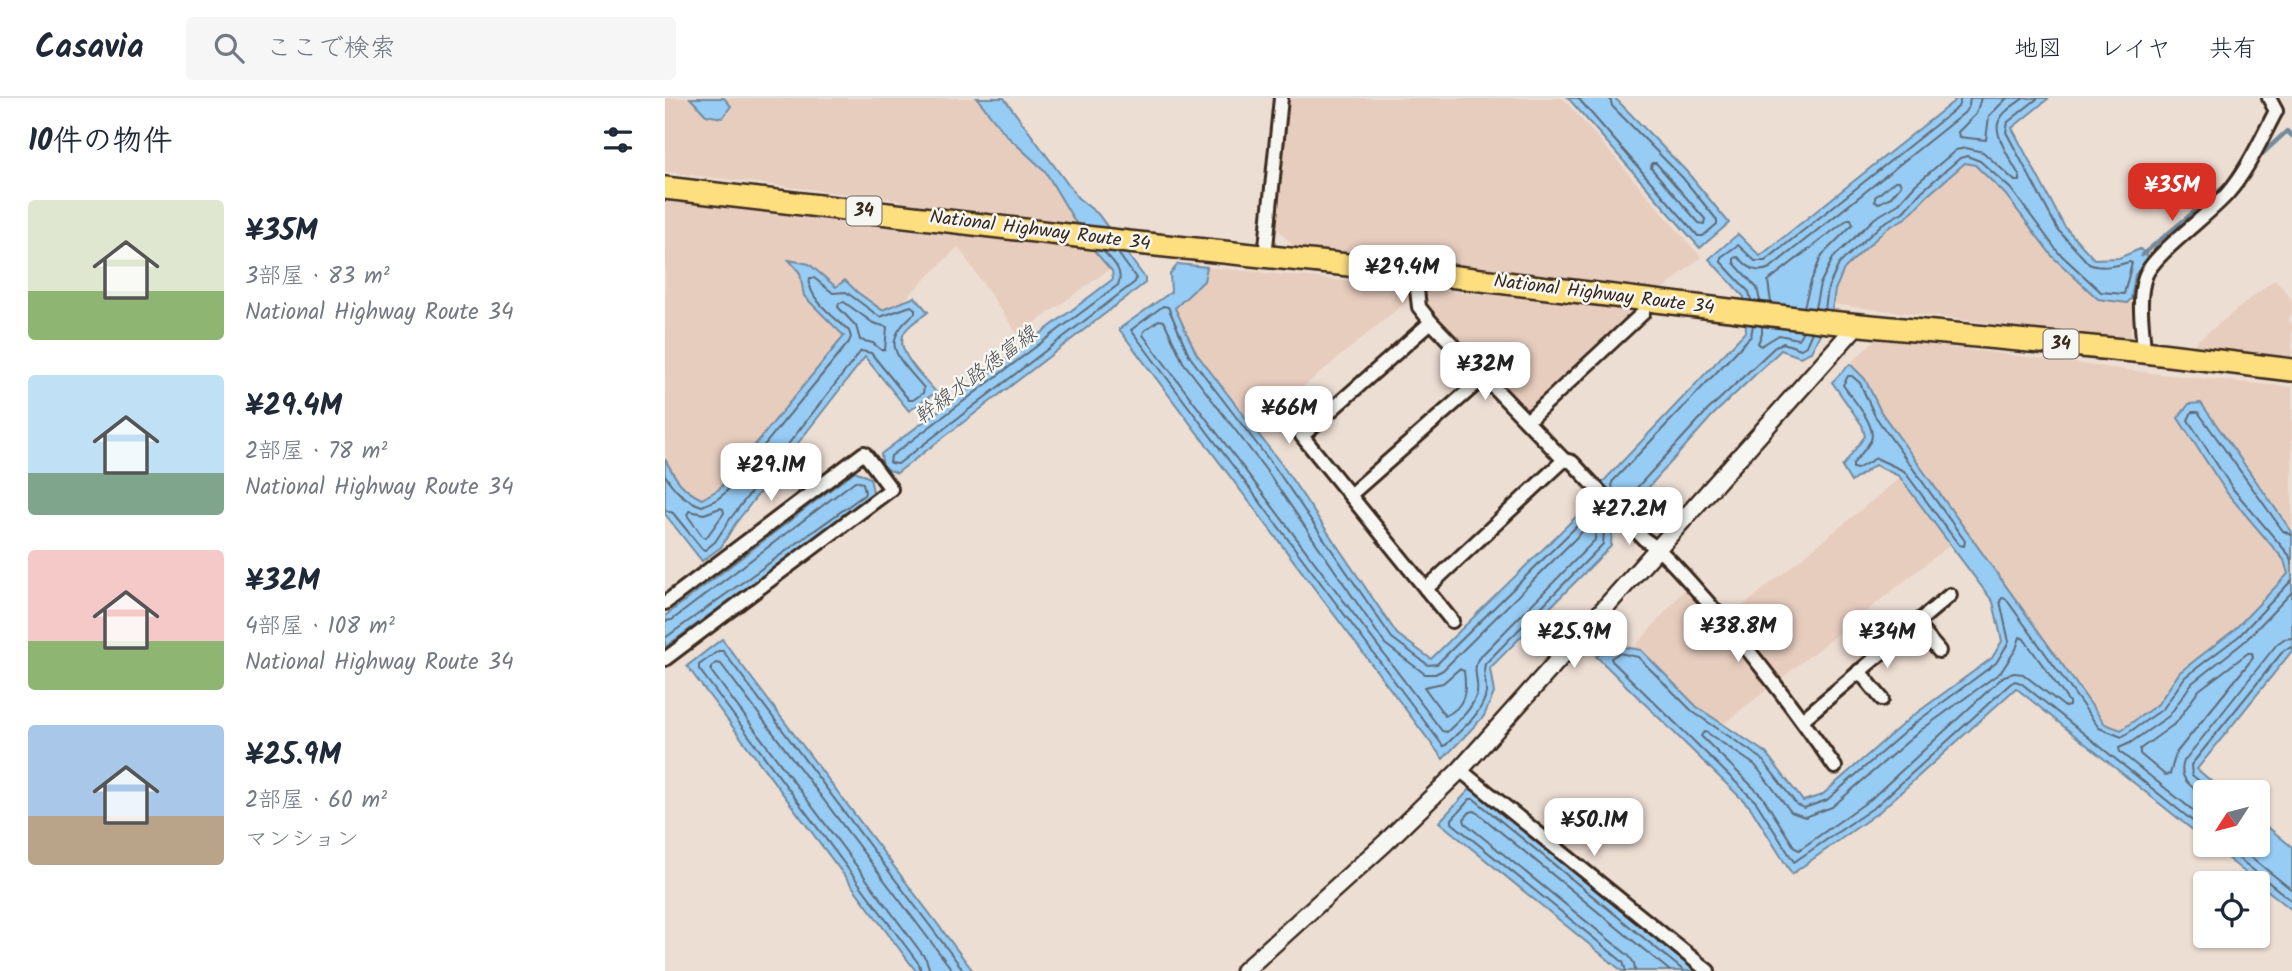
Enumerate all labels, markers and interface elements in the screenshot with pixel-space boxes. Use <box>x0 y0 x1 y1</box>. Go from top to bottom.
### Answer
search box <box>186 17 676 80</box>
text: Casavia <box>35 22 144 75</box>
text: ここで検索 <box>266 28 396 70</box>
icon: search <box>210 29 248 67</box>
text: 地図 <box>2014 30 2062 69</box>
text: レイヤ <box>2100 30 2171 69</box>
text: 共有 <box>2209 30 2257 69</box>
text: 10件の物件 <box>28 118 172 166</box>
icon: filters <box>599 121 637 159</box>
pin: ¥35M <box>2131 164 2213 223</box>
text: ¥35M <box>2144 168 2200 204</box>
road number: 34 <box>847 196 881 226</box>
street label: National Highway Route 34 <box>928 203 1152 259</box>
text: ¥35M <box>245 208 318 256</box>
icon: home <box>84 228 168 312</box>
pin: ¥29.4M <box>1345 246 1459 305</box>
text: ¥29.4M <box>1365 250 1439 286</box>
text: 3部屋 · 83 m² <box>245 259 390 295</box>
street label: National Highway Route 34 <box>1492 267 1716 323</box>
text: National Highway Route 34 <box>245 295 514 331</box>
water label: 幹線水路徳富線 <box>907 318 1045 433</box>
road number: 34 <box>2043 330 2079 358</box>
pin: ¥32M <box>1444 342 1526 402</box>
text: ¥32M <box>1456 347 1514 383</box>
text: ¥29.4M <box>245 383 342 431</box>
pin: ¥66M <box>1248 386 1330 446</box>
text: ¥66M <box>1261 391 1317 427</box>
icon: home <box>84 403 168 487</box>
text: 2部屋 · 78 m² <box>245 434 387 470</box>
pin: ¥29.1M <box>714 444 828 503</box>
text: ¥29.1M <box>737 448 805 484</box>
text: National Highway Route 34 <box>245 470 514 506</box>
pin: ¥27.2M <box>1572 488 1686 547</box>
text: ¥27.2M <box>1592 492 1666 528</box>
text: ¥32M <box>245 558 320 606</box>
icon: home <box>84 578 168 662</box>
pin: ¥38.8M <box>1681 604 1795 664</box>
text: 4部屋 · 108 m² <box>245 609 395 645</box>
text: ¥38.8M <box>1700 609 1776 645</box>
pin: ¥25.9M <box>1517 610 1631 670</box>
pin: ¥34M <box>1846 610 1928 670</box>
text: ¥25.9M <box>1537 615 1611 651</box>
text: ¥34M <box>1859 615 1915 651</box>
text: National Highway Route 34 <box>245 645 514 681</box>
text: ¥25.9M <box>245 732 341 780</box>
icon: home <box>84 753 168 837</box>
north arrow <box>2193 780 2270 858</box>
map controls <box>2193 780 2270 948</box>
text: 2部屋 · 60 m² <box>245 783 387 819</box>
pin: ¥50.1M <box>1537 798 1651 858</box>
text: ¥50.1M <box>1560 803 1628 839</box>
text: マンション <box>245 822 359 858</box>
button: locate <box>2193 871 2270 948</box>

